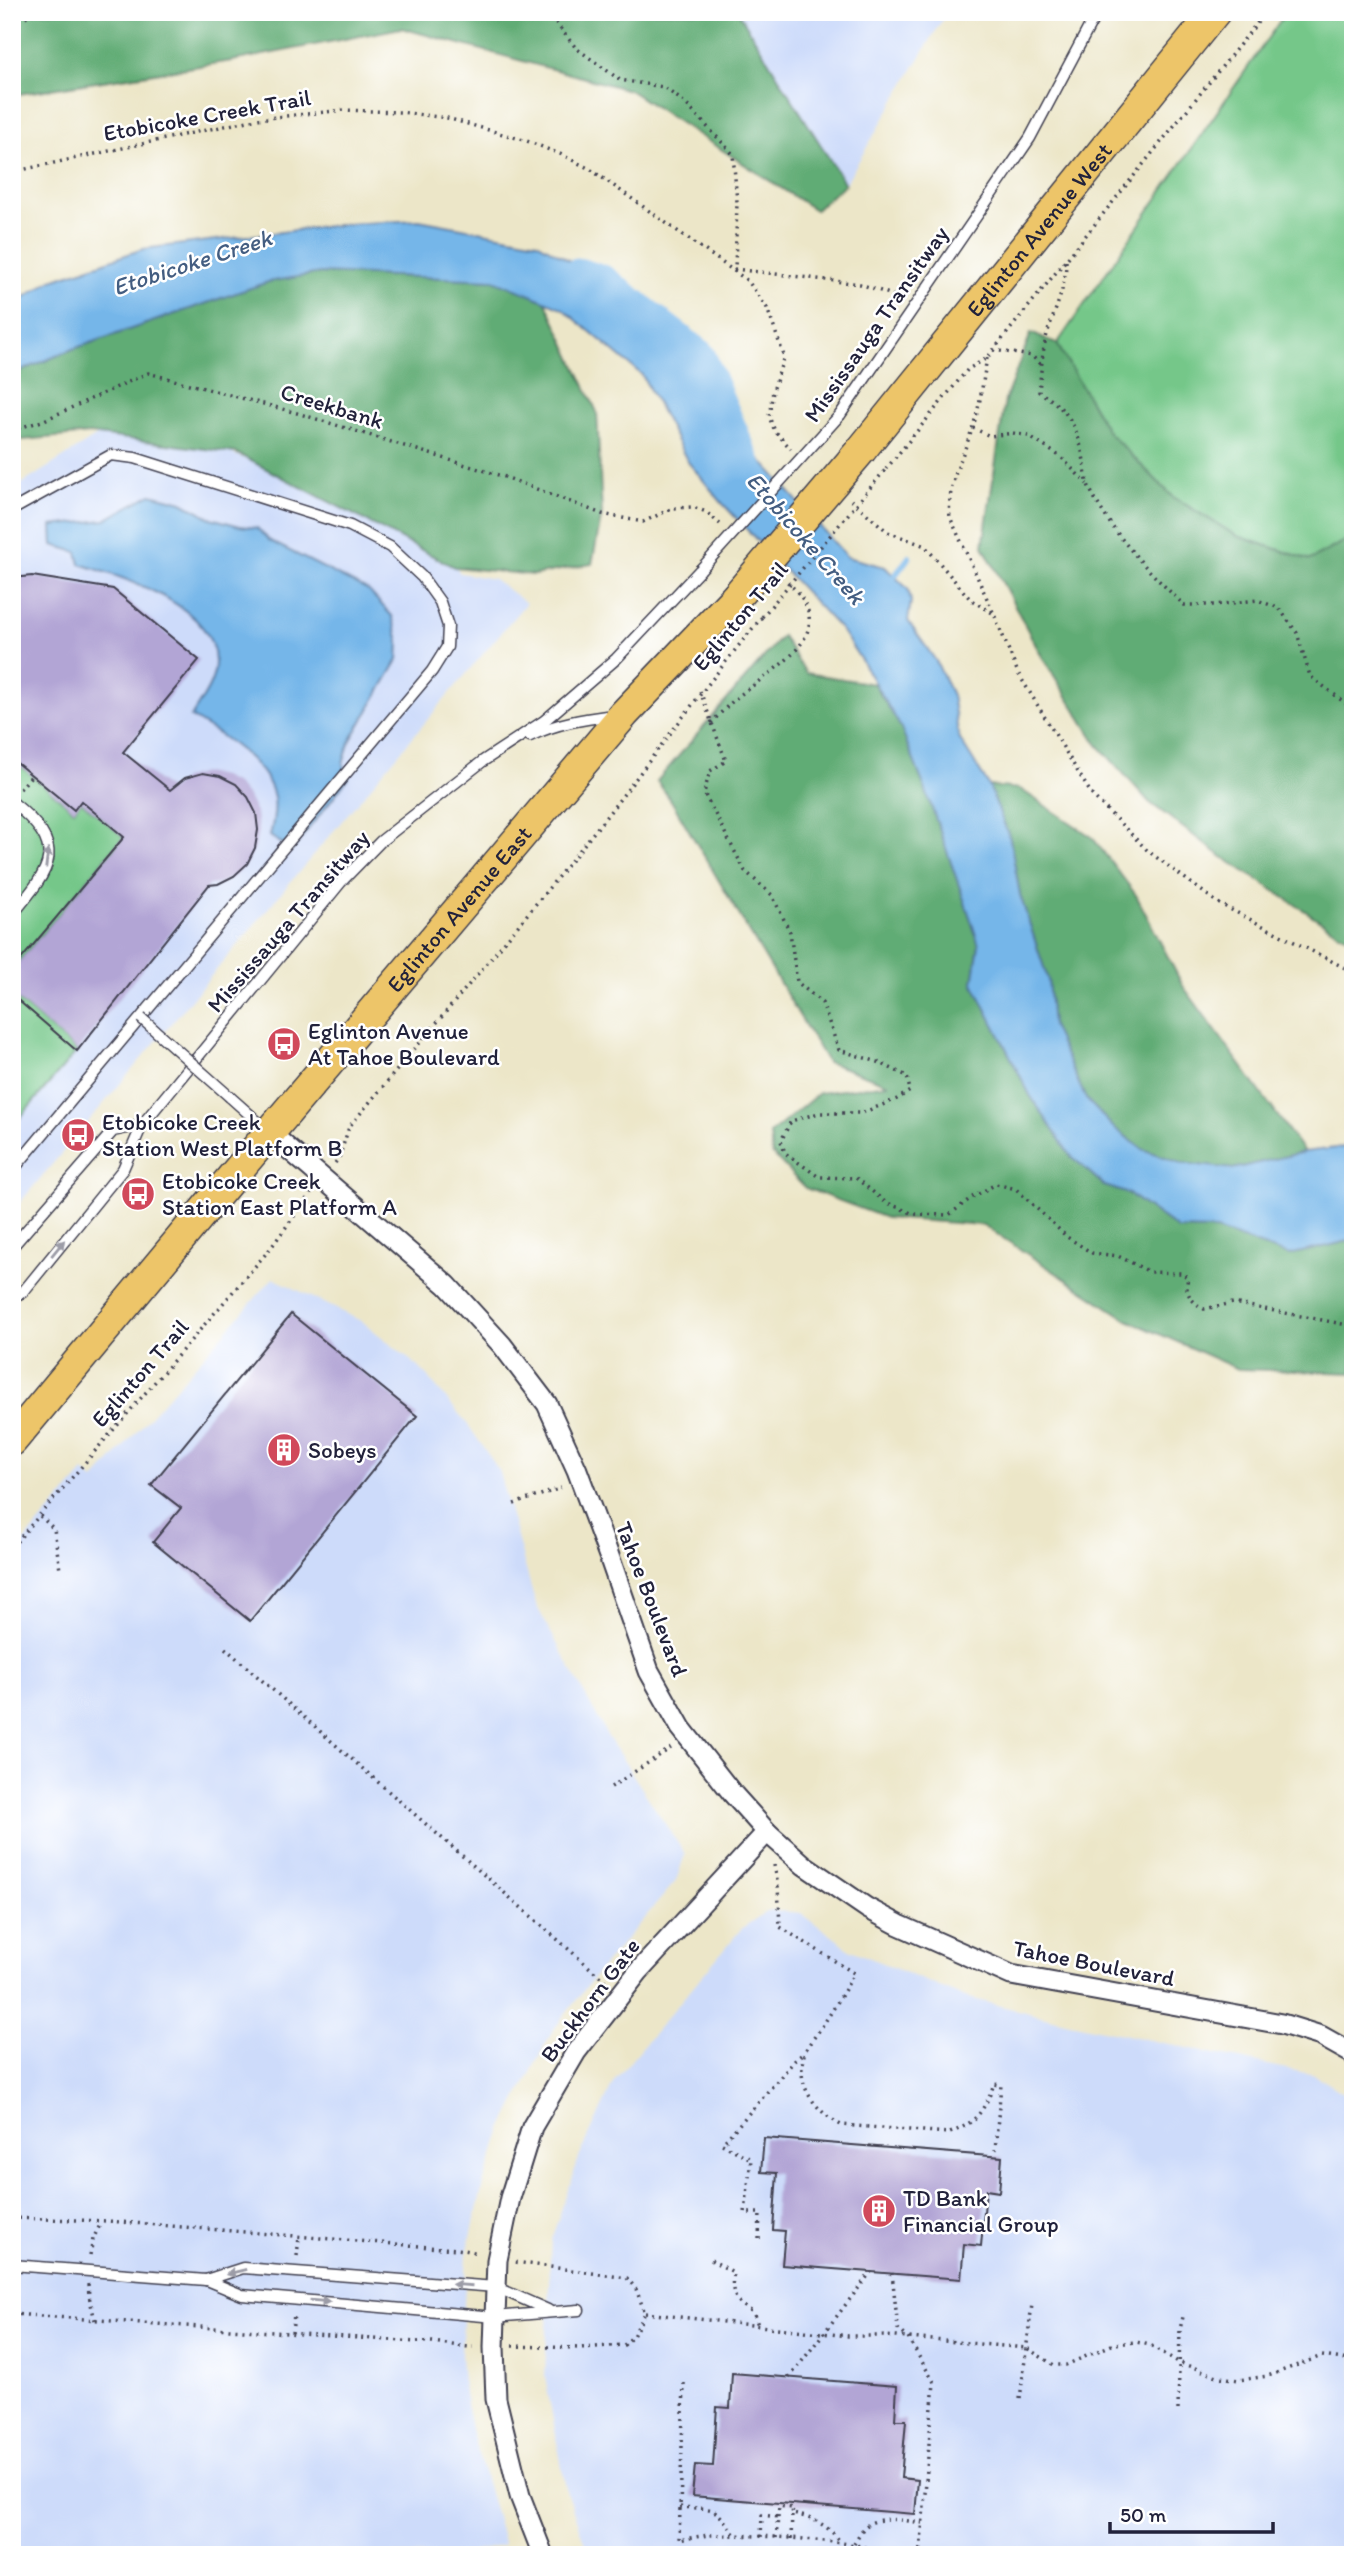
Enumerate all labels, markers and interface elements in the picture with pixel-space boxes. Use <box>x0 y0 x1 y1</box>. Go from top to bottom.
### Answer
street label: Etobicoke Creek Trail <box>101 83 313 147</box>
street label: Eglinton Avenue West <box>961 137 1118 322</box>
street label: Mississauga Transitway <box>798 220 954 428</box>
water label: Etobicoke Creek <box>109 222 277 301</box>
street label: Creekbank <box>277 377 387 435</box>
water label: Etobicoke Creek <box>741 466 872 611</box>
street label: Eglinton Trail <box>686 555 794 676</box>
street label: Eglinton Avenue East <box>381 820 538 998</box>
street label: Mississauga Transitway <box>201 824 375 1018</box>
one-way arrow <box>41 847 52 869</box>
place label: Eglinton Avenue At Tahoe Boulevard <box>308 1017 500 1071</box>
bus stop icon: Eglinton Avenue At Tahoe Boulevard <box>265 1025 303 1063</box>
place label: Etobicoke Creek Station West Platform B <box>102 1108 342 1162</box>
bus stop icon: Etobicoke Creek Station West Platform B <box>59 1116 97 1154</box>
place label: Etobicoke Creek Station East Platform A <box>162 1167 397 1221</box>
bus stop icon: Etobicoke Creek Station East Platform A <box>119 1175 157 1213</box>
one-way arrow <box>51 1240 66 1258</box>
street label: Eglinton Trail <box>85 1313 195 1433</box>
building icon: Sobeys <box>265 1431 303 1469</box>
place label: Sobeys <box>308 1436 377 1464</box>
street label: Tahoe Boulevard <box>610 1517 695 1681</box>
street label: Buckhorn Gate <box>534 1932 646 2068</box>
street label: Tahoe Boulevard <box>1011 1934 1177 1992</box>
place label: TD Bank Financial Group <box>903 2184 1059 2238</box>
building icon: TD Bank Financial Group <box>860 2192 898 2230</box>
one-way arrow <box>224 2267 246 2278</box>
one-way arrow <box>451 2279 473 2290</box>
one-way arrow <box>309 2296 331 2307</box>
scale bar <box>1110 2490 1272 2534</box>
text: 50 m <box>1120 2502 1167 2527</box>

